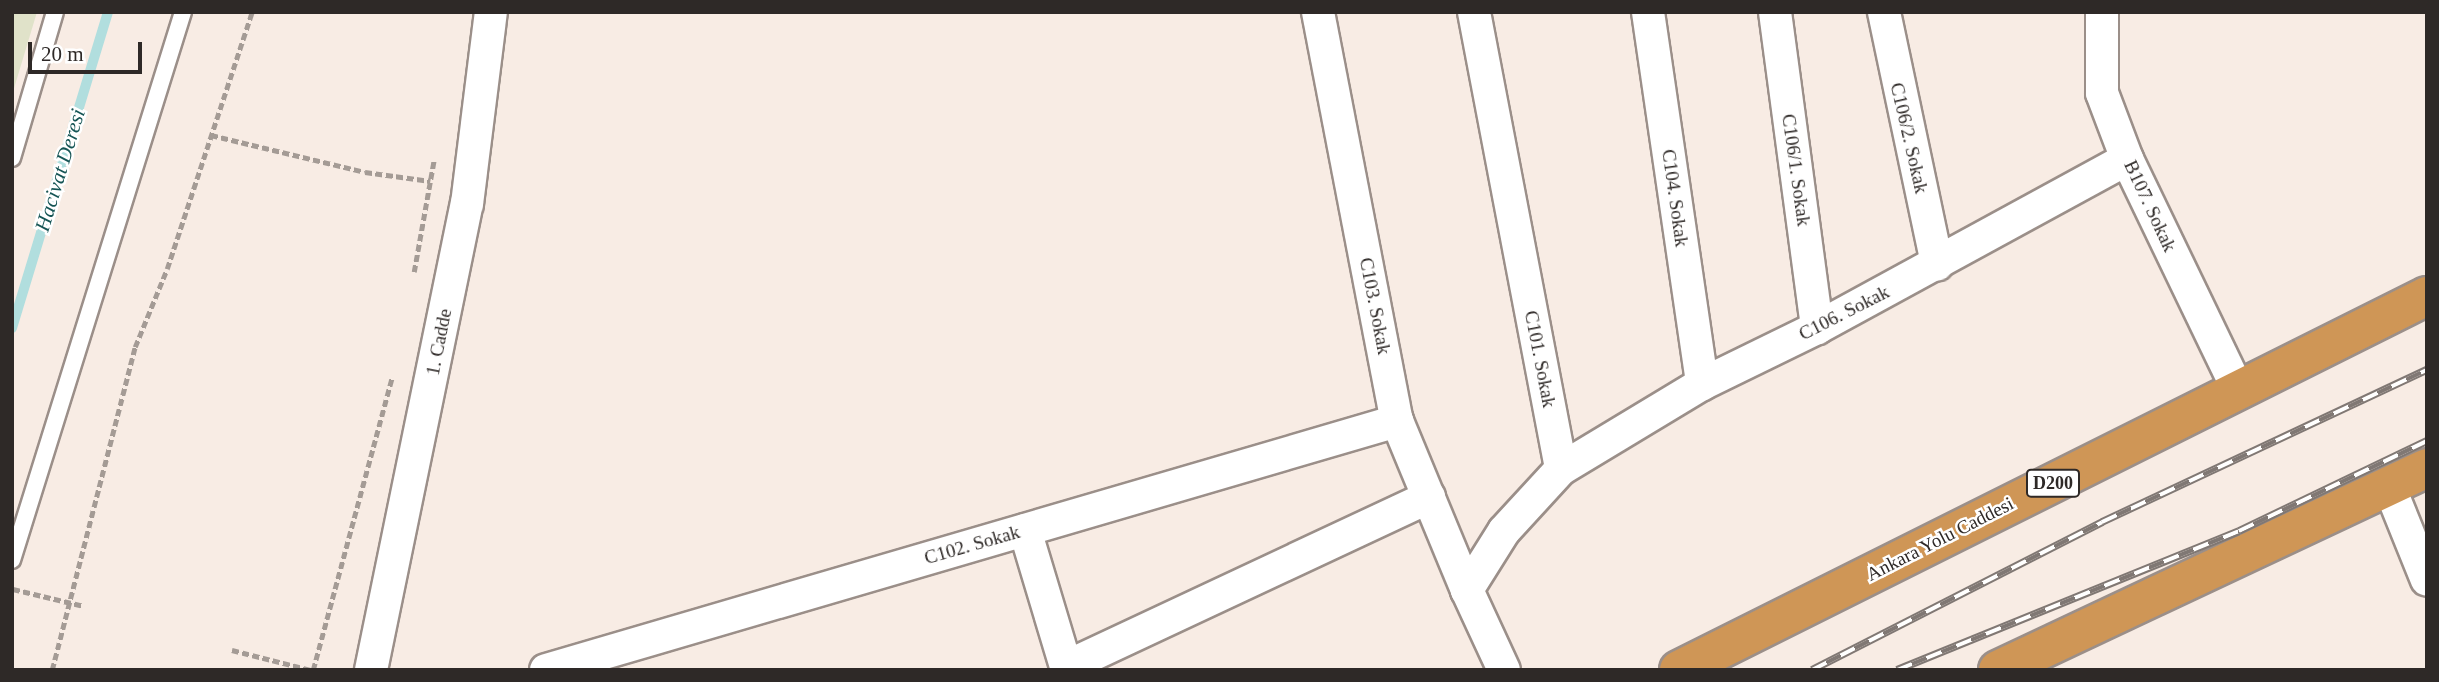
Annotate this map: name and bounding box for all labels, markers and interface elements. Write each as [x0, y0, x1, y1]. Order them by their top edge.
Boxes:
scale bar [32, 28, 145, 72]
text: 20 m [41, 42, 84, 66]
street label: C106/2. Sokak [1885, 80, 1933, 196]
water label: Hacivat Deresi [29, 106, 91, 234]
street label: C106/1. Sokak [1777, 112, 1815, 228]
street label: C104. Sokak [1657, 148, 1693, 248]
street label: B107. Sokak [2119, 157, 2181, 255]
street label: C103. Sokak [1354, 256, 1396, 356]
street label: C106. Sokak [1795, 281, 1893, 345]
street label: 1. Cadde [421, 307, 457, 377]
street label: C101. Sokak [1519, 309, 1561, 409]
road number: D200 [2025, 468, 2081, 498]
street label: Ankara Yolu Caddesi [1862, 492, 2018, 586]
street label: C102. Sokak [922, 521, 1022, 569]

